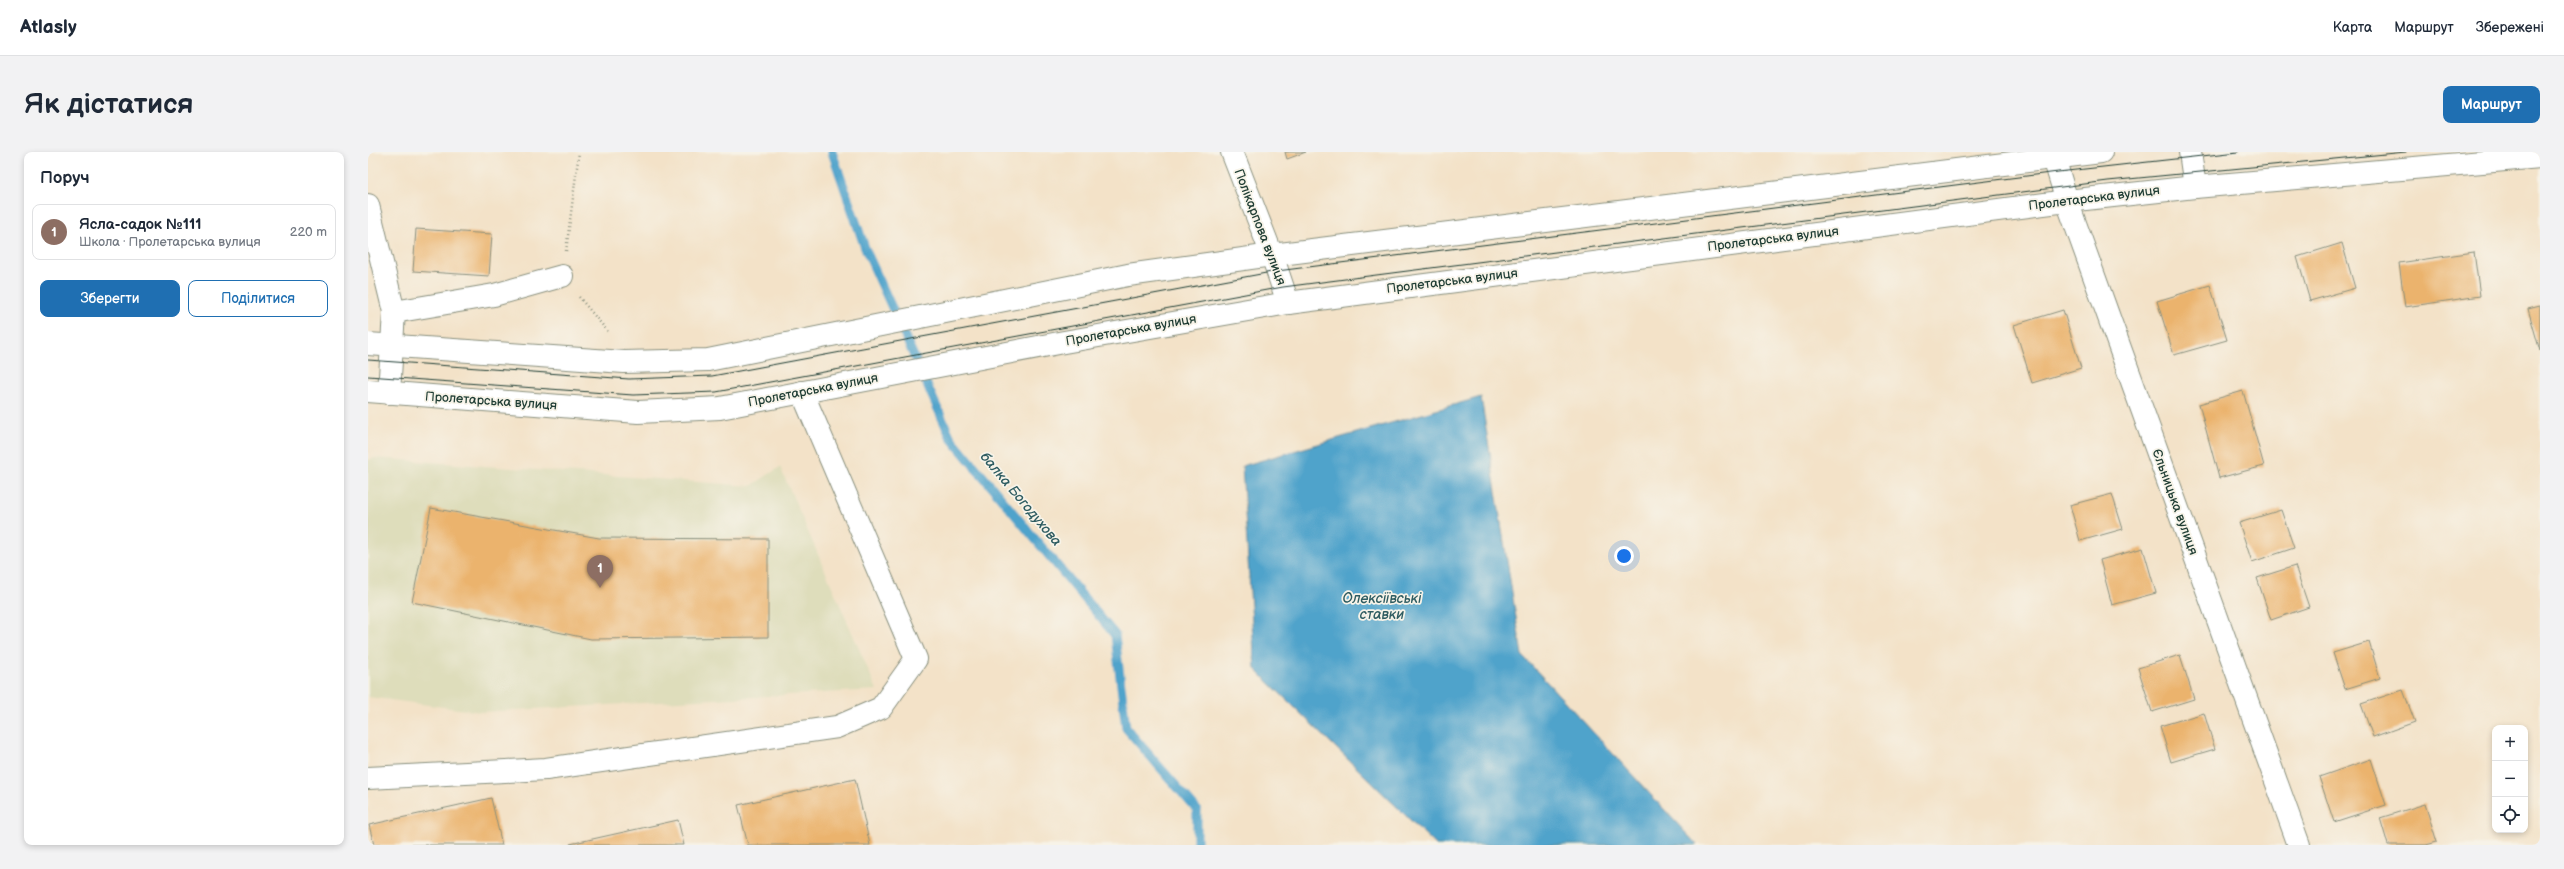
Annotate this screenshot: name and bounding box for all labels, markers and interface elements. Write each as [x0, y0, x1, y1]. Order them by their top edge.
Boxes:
text: Atlasly [20, 16, 77, 39]
text: Карта [2333, 19, 2372, 36]
text: Маршрут [2394, 19, 2454, 36]
text: Збережені [2476, 19, 2544, 36]
button: Маршрут [2443, 86, 2540, 123]
text: Як дістатися [24, 88, 193, 121]
street label: Полікарпова вулиця [1230, 167, 1290, 287]
text: Поруч [40, 168, 90, 188]
street label: Пролетарська вулиця [2027, 182, 2161, 214]
text: Ясла-садок №111 [79, 215, 202, 234]
street label: Пролетарська вулиця [1706, 223, 1840, 255]
text: 1 [51, 224, 57, 240]
text: 220 m [290, 224, 327, 240]
text: Школа · Пролетарська вулиця [79, 234, 261, 250]
street label: Пролетарська вулиця [1385, 265, 1519, 297]
button: Зберегти [40, 280, 180, 317]
button: Поділитися [188, 280, 328, 317]
street label: Пролетарська вулиця [1065, 311, 1197, 349]
street label: Пролетарська вулиця [747, 370, 879, 410]
street label: Пролетарська вулиця [425, 388, 557, 414]
street label: Єльницька вулиця [2148, 447, 2202, 557]
water label: балка Богодухова [977, 449, 1065, 549]
your location [1614, 546, 1634, 566]
pin: 1 [587, 555, 613, 588]
water label: Олексіївські ставки [1343, 590, 1422, 623]
map controls [2492, 725, 2528, 833]
button: + [2492, 725, 2528, 761]
button: − [2492, 761, 2528, 797]
button: locate [2492, 797, 2528, 833]

